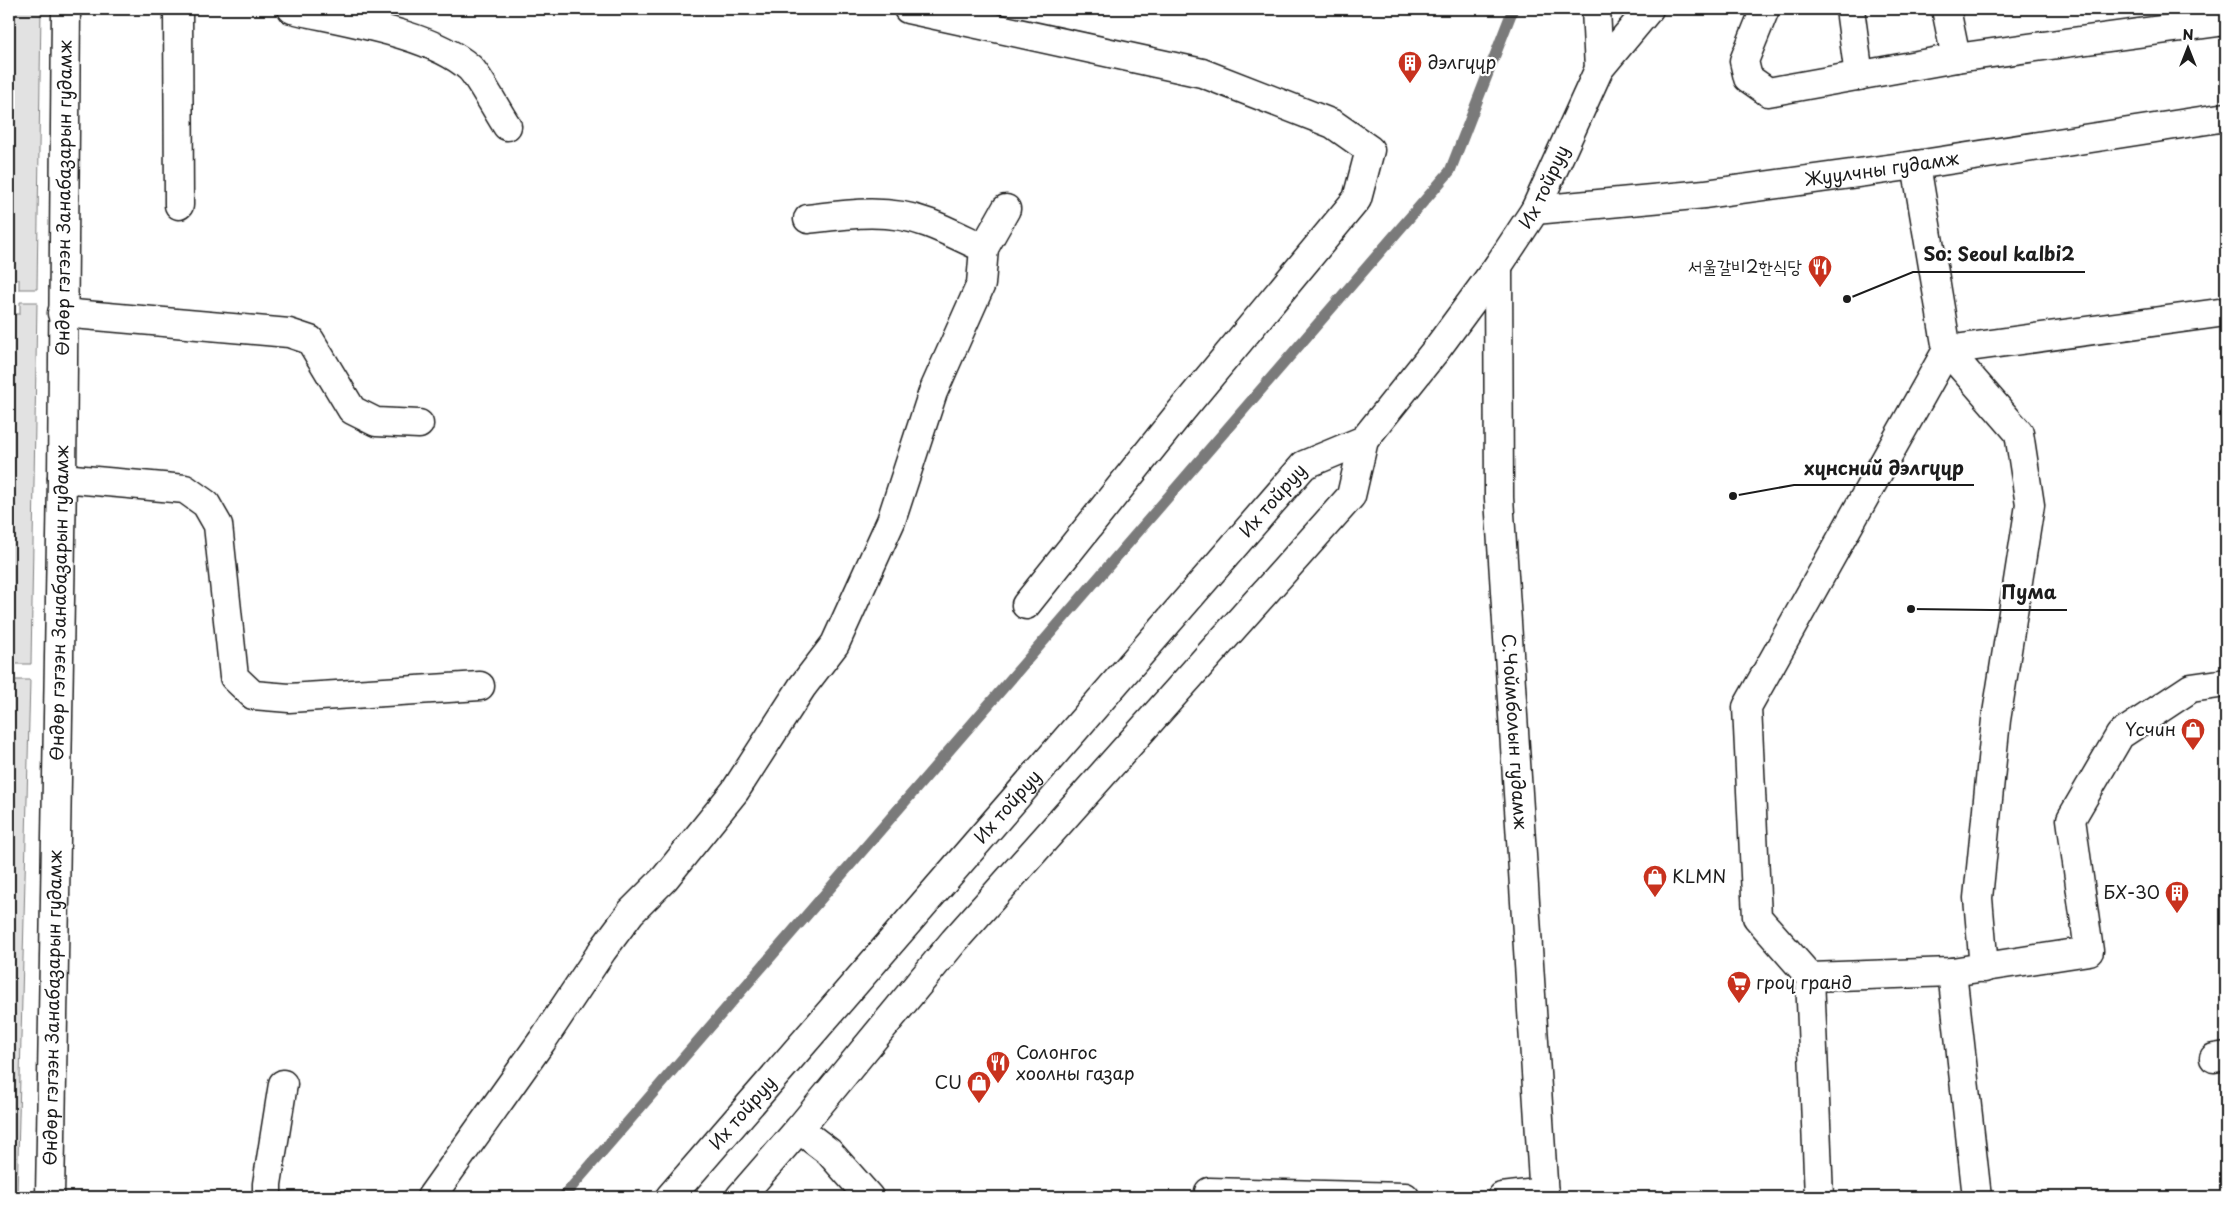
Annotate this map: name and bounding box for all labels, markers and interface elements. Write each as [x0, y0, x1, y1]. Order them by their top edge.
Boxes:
north arrow [2162, 22, 2212, 72]
text: N [2182, 24, 2194, 45]
street label: Өндөр гэгээн Занабазарын гудамж [48, 39, 78, 356]
place label: дэлгүүр [1428, 48, 1496, 75]
building icon: дэлгүүр [1397, 50, 1423, 84]
street label: Их тойруу [1511, 140, 1575, 234]
street label: Жуулчны гудамж [1803, 143, 1961, 192]
callout: So: Seoul kalbi2 [1913, 238, 2085, 272]
text: So: Seoul kalbi2 [1923, 239, 2075, 267]
place label: 서울갈비2한식당 [1688, 252, 1803, 279]
restaurant icon: 서울갈비2한식당 [1807, 254, 1833, 288]
street label: Өндөр гэгээн Занабазарын гудамж [42, 444, 74, 761]
callout: хүнсний дэлгүүр [1794, 451, 1974, 485]
text: хүнсний дэлгүүр [1804, 453, 1964, 481]
street label: Их тойруу [1232, 457, 1312, 543]
callout: Пума [1992, 576, 2067, 610]
text: Пума [2001, 577, 2057, 605]
street label: С.Чоймболын гудамж [1496, 633, 1535, 831]
place label: Үсчин [2125, 715, 2176, 742]
shop icon: Үсчин [2180, 717, 2206, 751]
street label: Их тойруу [967, 763, 1046, 849]
street label: Өндөр гэгээн Занабазарын гудамж [36, 849, 68, 1166]
place label: KLMN [1672, 862, 1726, 889]
shop icon: KLMN [1642, 864, 1668, 898]
place label: БХ-30 [2104, 878, 2160, 905]
building icon: БХ-30 [2164, 880, 2190, 914]
place label: гроү гранд [1756, 968, 1852, 995]
supermarket icon: гроү гранд [1726, 970, 1752, 1004]
place label: Солонгос хоолны газар [1016, 1038, 1135, 1086]
restaurant icon: Солонгос хоолны газар [985, 1050, 1011, 1084]
place label: CU [935, 1068, 962, 1095]
street label: Их тойруу [702, 1069, 781, 1155]
shop icon: CU [966, 1070, 992, 1104]

